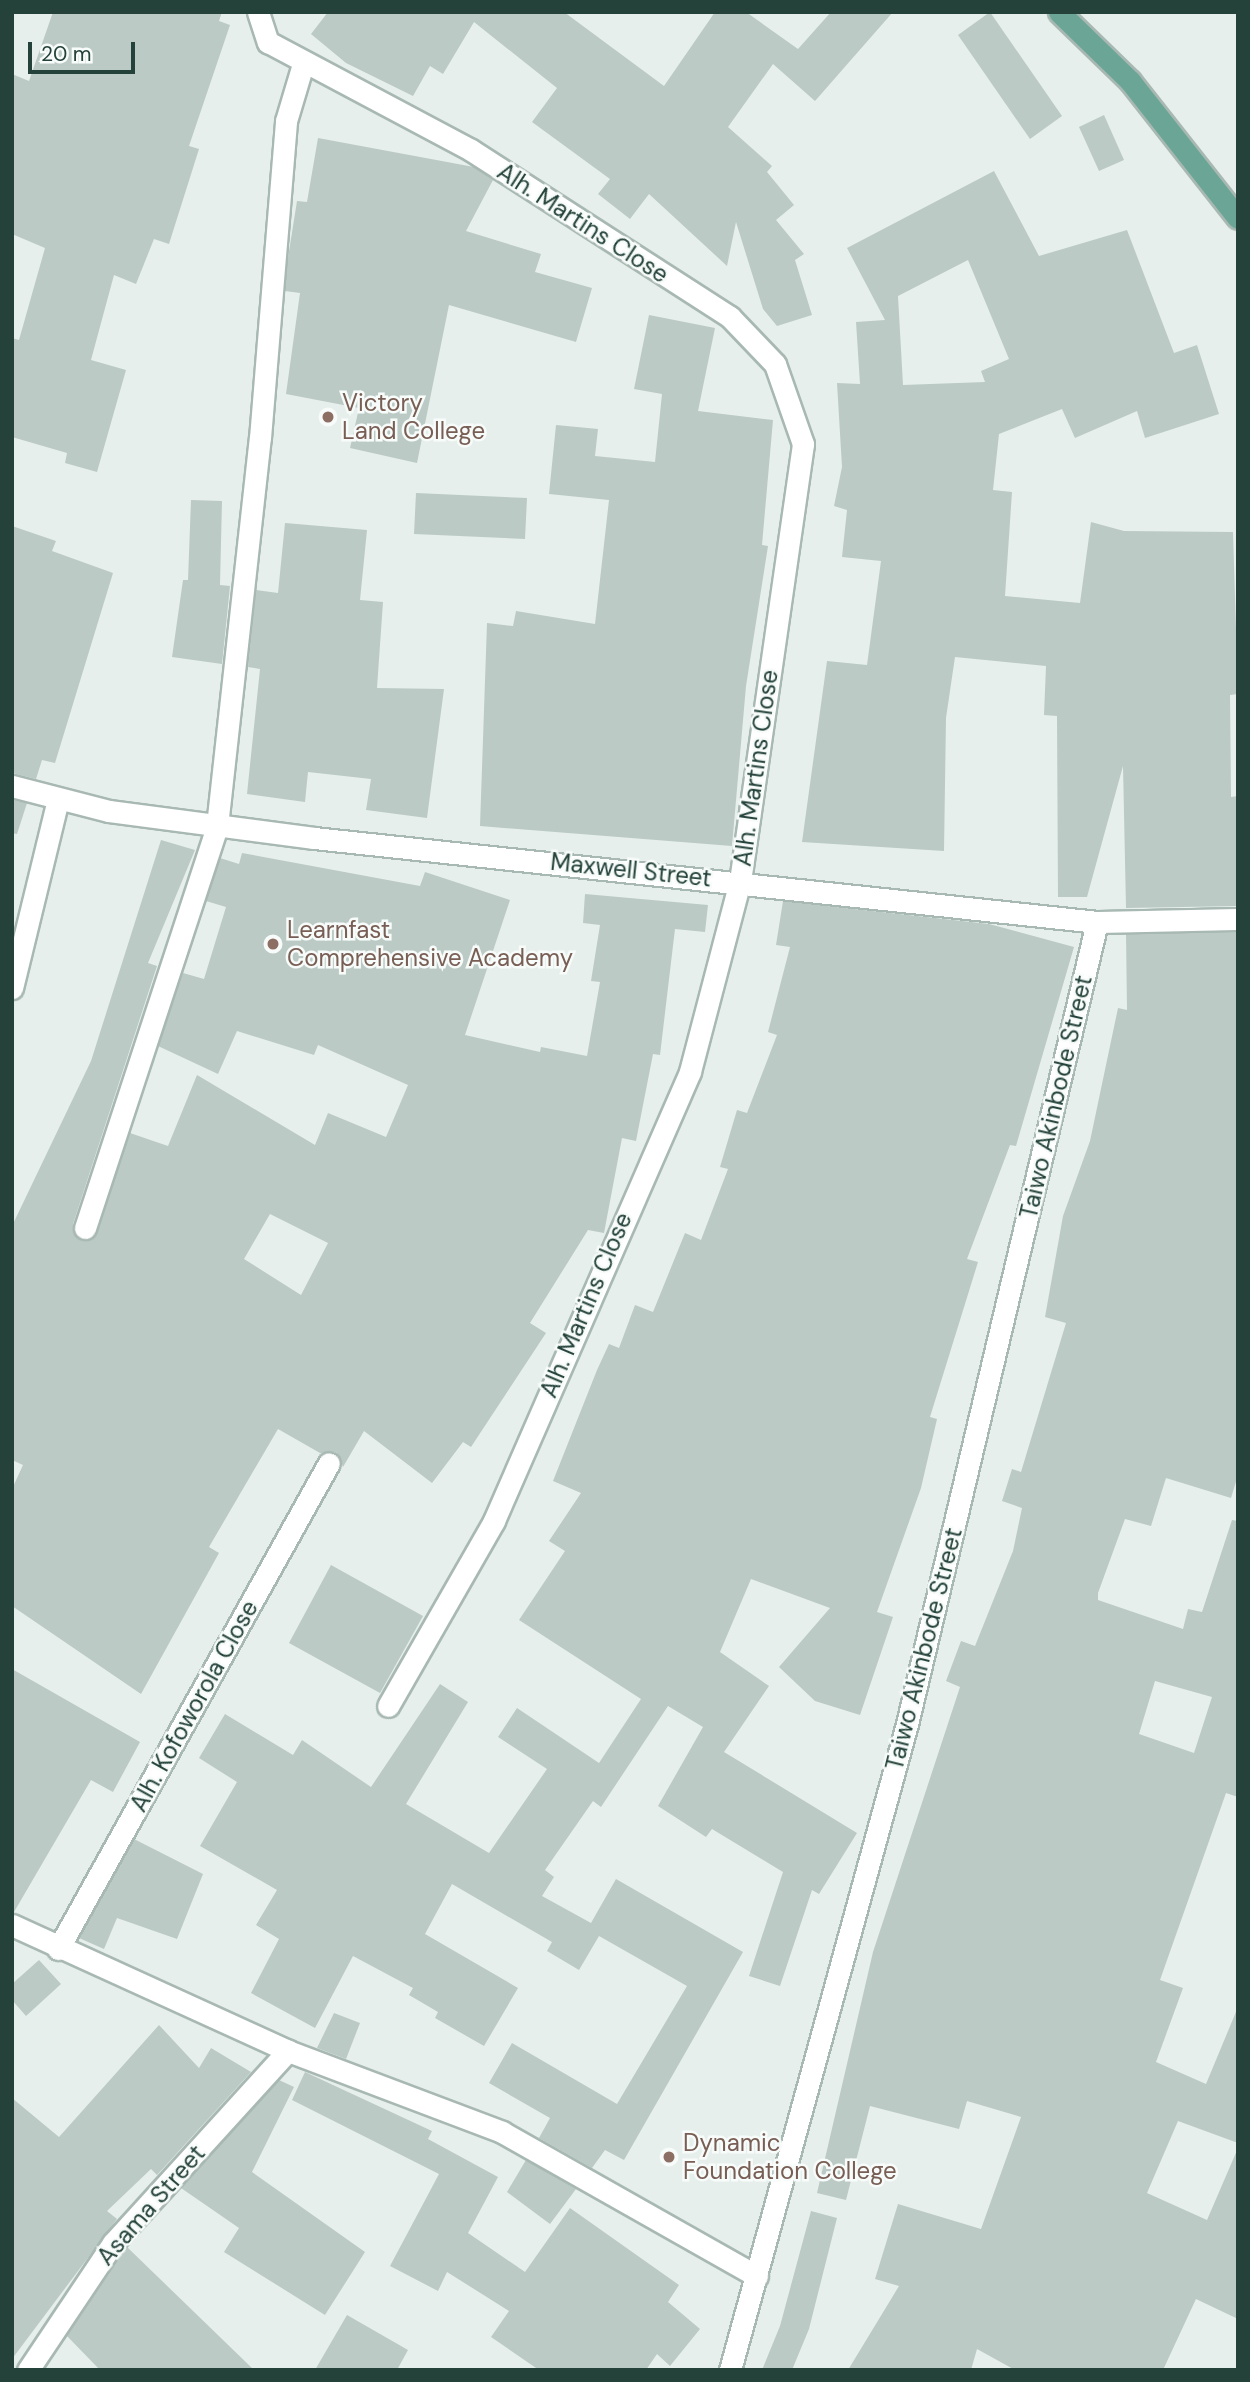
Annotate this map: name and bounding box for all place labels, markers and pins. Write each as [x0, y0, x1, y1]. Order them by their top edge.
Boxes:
place label: Victory Land College [342, 389, 485, 445]
marker: Victory Land College [320, 409, 336, 425]
place label: Learnfast Comprehensive Academy [287, 916, 573, 972]
marker: Learnfast Comprehensive Academy [265, 936, 281, 952]
place label: Dynamic Foundation College [683, 2129, 897, 2185]
marker: Dynamic Foundation College [661, 2149, 677, 2165]

